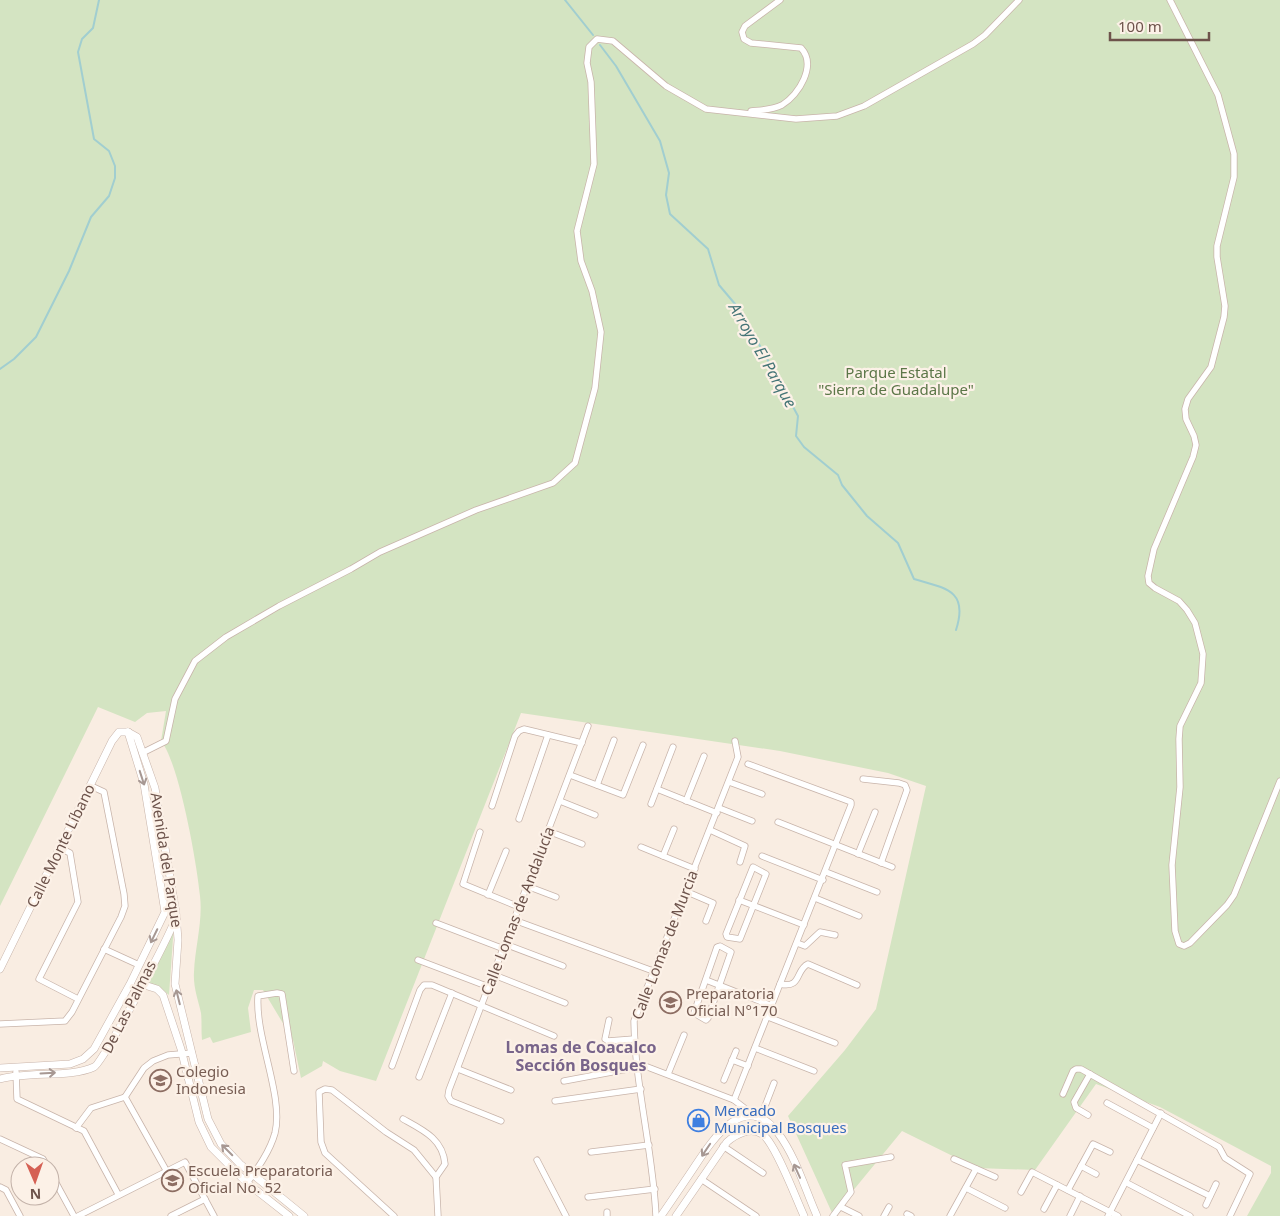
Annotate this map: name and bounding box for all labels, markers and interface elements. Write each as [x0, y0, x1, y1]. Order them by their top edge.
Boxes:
scale bar [1110, 10, 1209, 42]
text: 100 m [1118, 16, 1162, 36]
water label: Arroyo El Parque [723, 298, 802, 412]
park label: Parque Estatal "Sierra de Guadalupe" [818, 362, 974, 399]
one-way arrow [138, 770, 147, 786]
street label: Calle Monte Líbano [21, 780, 99, 911]
street label: Avenida del Parque [146, 791, 188, 929]
street label: Calle Lomas de Andalucía [476, 823, 559, 998]
street label: Calle Lomas de Murcia [626, 867, 702, 1022]
one-way arrow [148, 928, 158, 943]
street label: De Las Palmas [96, 957, 160, 1056]
place label: Preparatoria Oficial N°170 [686, 983, 778, 1020]
one-way arrow [173, 990, 182, 1006]
school or university icon: Preparatoria Oficial N°170 [658, 991, 682, 1015]
district label: Lomas de Coacalco Sección Bosques [506, 1036, 656, 1076]
place label: Colegio Indonesia [176, 1061, 246, 1098]
one-way arrow [40, 1068, 56, 1077]
school or university icon: Colegio Indonesia [148, 1069, 172, 1093]
place label: Mercado Municipal Bosques [714, 1100, 847, 1137]
shop icon: Mercado Municipal Bosques [686, 1108, 710, 1132]
one-way arrow [701, 1143, 711, 1157]
one-way arrow [221, 1144, 233, 1156]
north arrow [10, 1156, 60, 1206]
place label: Escuela Preparatoria Oficial No. 52 [188, 1160, 333, 1197]
one-way arrow [792, 1164, 802, 1179]
school or university icon: Escuela Preparatoria Oficial No. 52 [160, 1168, 184, 1192]
text: N [29, 1185, 41, 1204]

